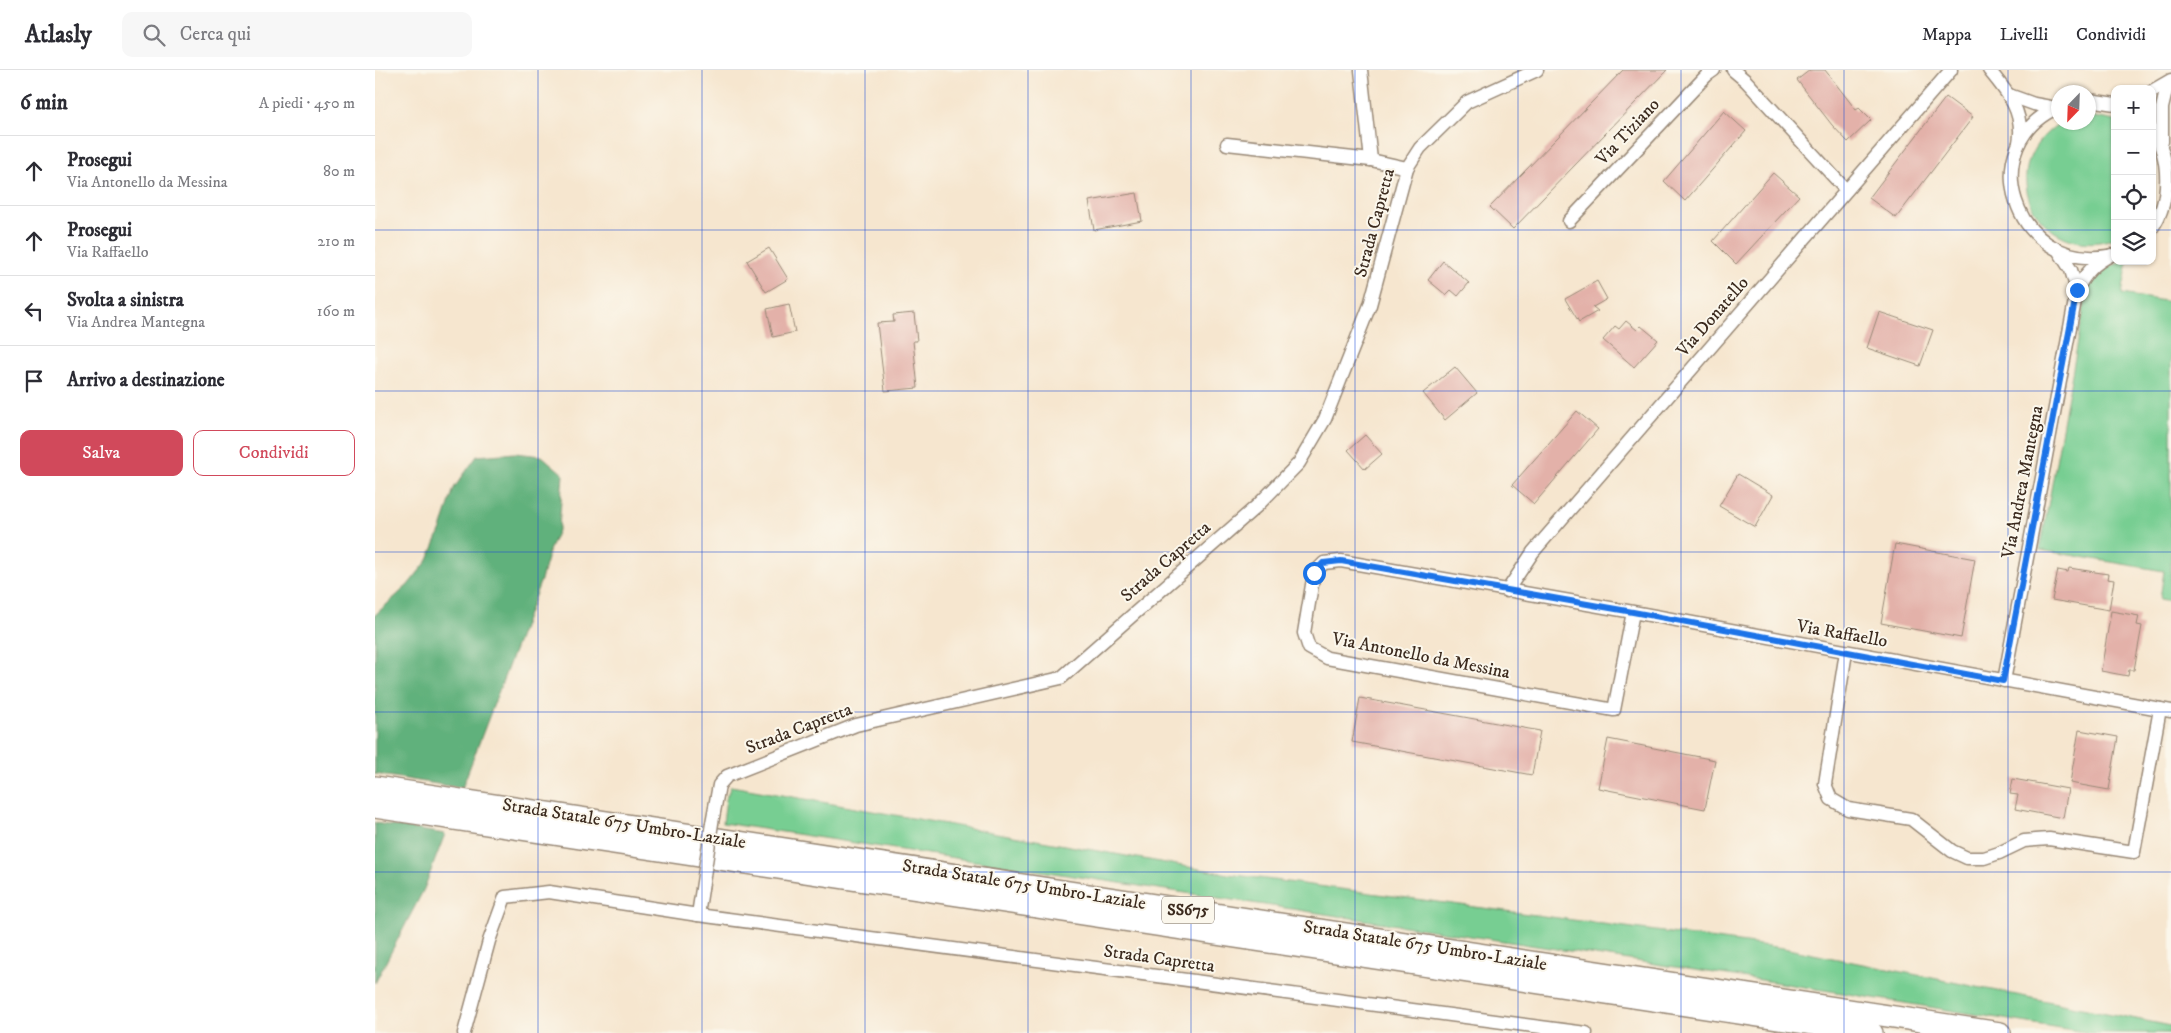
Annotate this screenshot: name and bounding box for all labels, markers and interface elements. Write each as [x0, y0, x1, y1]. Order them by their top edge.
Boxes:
search box [122, 12, 472, 57]
text: Atlasly [25, 20, 92, 50]
icon: search [140, 21, 168, 49]
text: Cerca qui [180, 23, 251, 46]
text: Mappa [1922, 24, 1972, 46]
text: Livelli [2000, 24, 2048, 46]
text: Condividi [2076, 24, 2146, 46]
north arrow [2051, 85, 2096, 130]
map controls [2111, 85, 2156, 265]
button: + [2111, 85, 2156, 130]
text: 6 min [20, 90, 68, 116]
text: A piedi · 450 m [259, 93, 355, 113]
street label: Via Tiziano [1591, 94, 1665, 171]
button: − [2111, 130, 2156, 175]
text: Prosegui [67, 149, 132, 172]
icon: ahead [20, 157, 48, 185]
text: 80 m [323, 161, 355, 181]
street label: Strada Capretta [1350, 166, 1400, 280]
text: Via Antonello da Messina [67, 172, 228, 192]
button: locate [2111, 175, 2156, 220]
text: Prosegui [67, 219, 132, 242]
button: layers [2111, 220, 2156, 265]
icon: ahead [20, 227, 48, 255]
text: 210 m [317, 231, 355, 251]
text: Via Raffaello [67, 242, 148, 262]
street label: Via Donatello [1671, 272, 1754, 362]
route end [2066, 279, 2089, 302]
text: Svolta a sinistra [67, 289, 184, 312]
icon: left [20, 297, 48, 325]
text: 160 m [317, 301, 355, 321]
text: Via Andrea Mantegna [67, 312, 205, 332]
icon: arrive [20, 367, 48, 395]
text: Arrivo a destinazione [67, 369, 225, 392]
street label: Via Andrea Mantegna [1997, 403, 2049, 561]
button: Salva [20, 430, 183, 476]
button: Condividi [193, 430, 355, 476]
street label: Strada Capretta [1117, 517, 1216, 607]
route start [1303, 562, 1326, 585]
street label: Via Raffaello [1794, 615, 1889, 653]
street label: Via Antonello da Messina [1329, 628, 1512, 684]
street label: Strada Capretta [743, 699, 856, 759]
street label: Strada Statale 675 Umbro-Laziale [501, 794, 747, 854]
street label: Strada Statale 675 Umbro-Laziale [901, 855, 1147, 915]
road number: SS675 [1162, 896, 1214, 924]
street label: Strada Statale 675 Umbro-Laziale [1302, 916, 1548, 976]
street label: Strada Capretta [1102, 940, 1216, 978]

